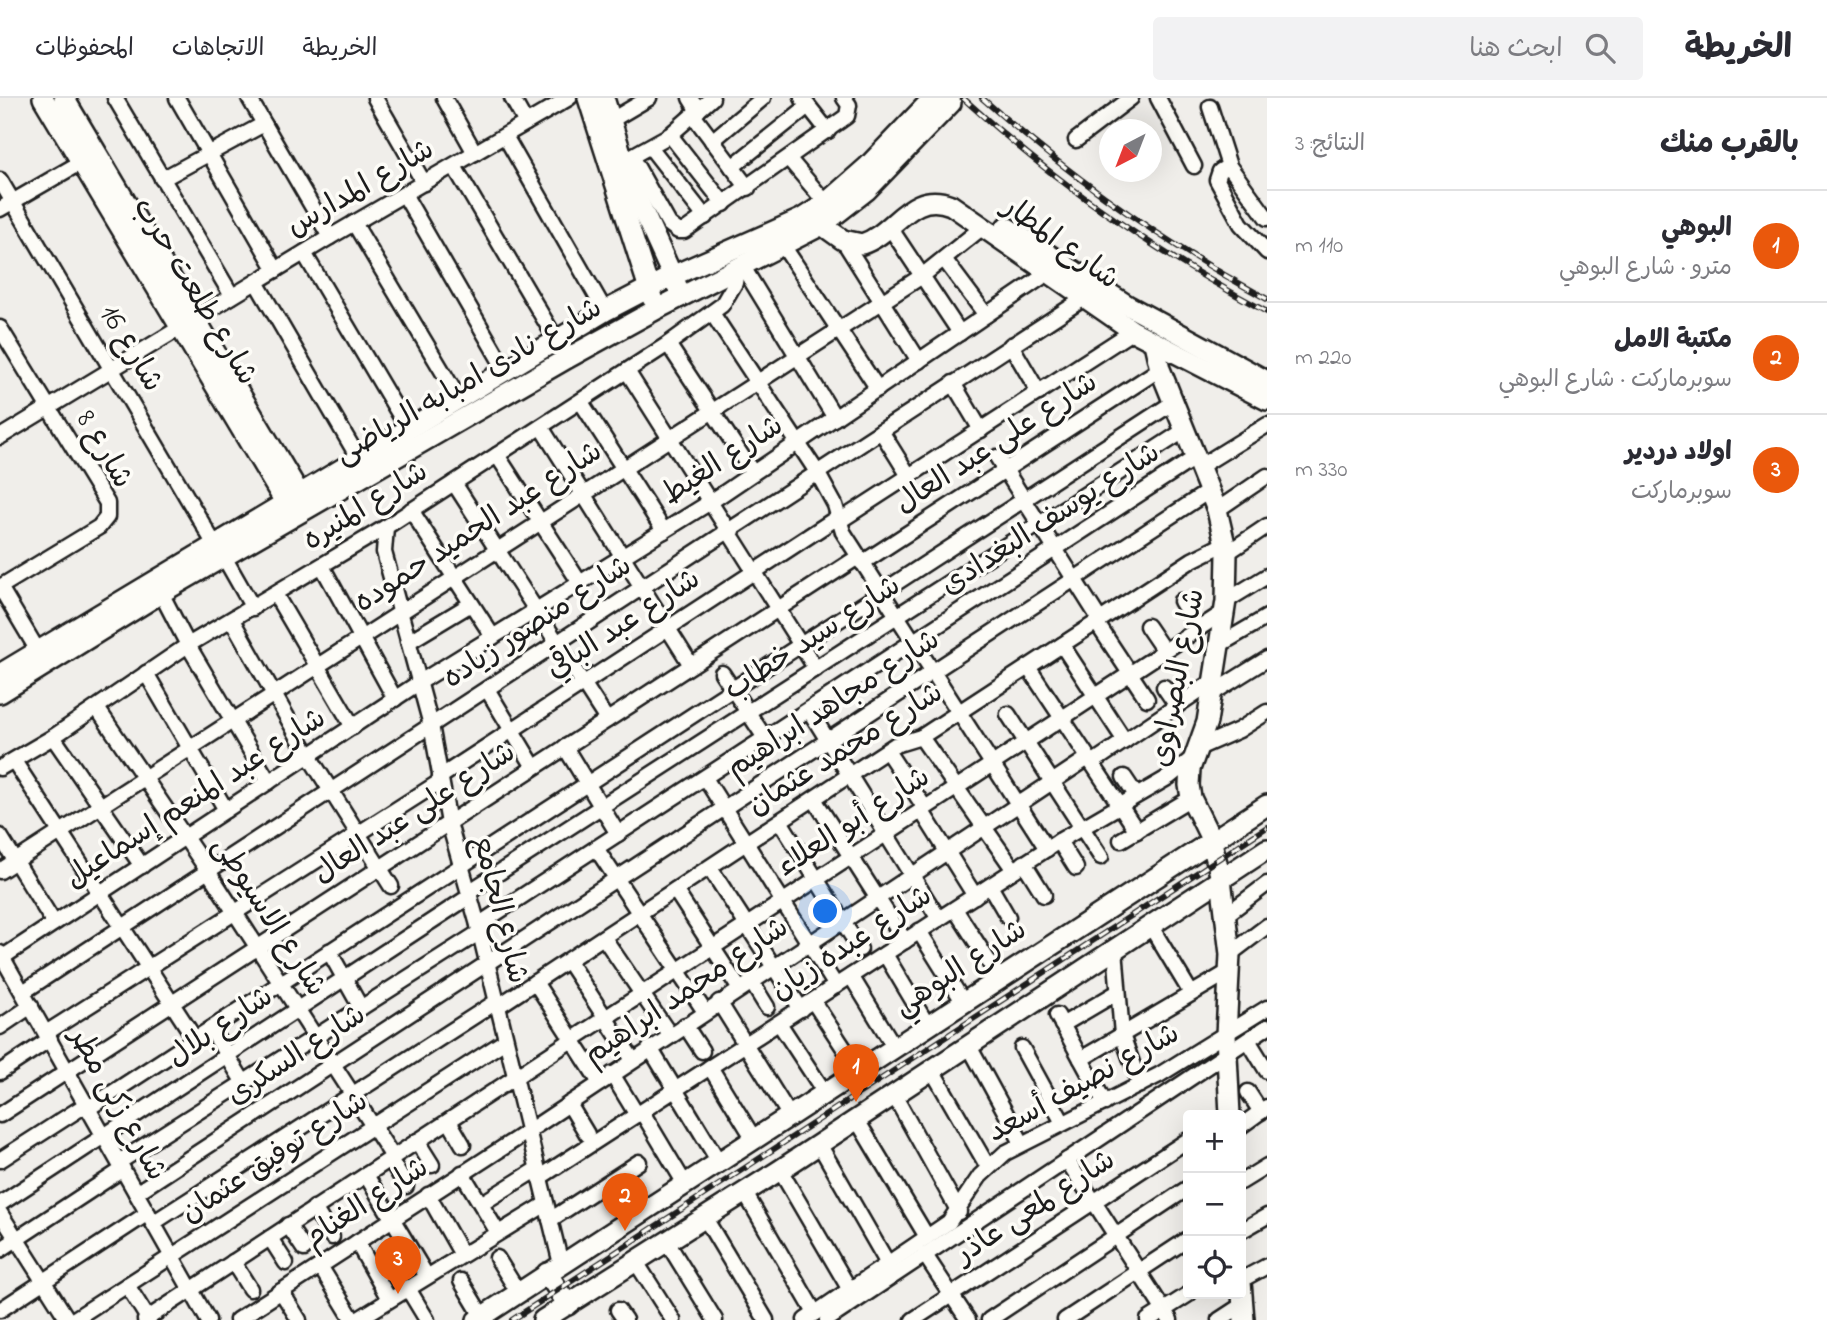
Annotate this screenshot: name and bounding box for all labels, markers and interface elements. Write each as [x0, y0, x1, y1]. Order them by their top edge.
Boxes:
search box [1153, 17, 1643, 80]
text: الخريطة [1685, 25, 1792, 73]
icon: search [1581, 29, 1619, 67]
text: ابحث هنا [1469, 31, 1563, 69]
text: المحفوظات [35, 32, 134, 67]
text: الاتجاهات [172, 32, 265, 67]
text: الخريطة [303, 32, 377, 67]
north arrow [1099, 119, 1162, 182]
text: بالقرب منك [1660, 123, 1799, 167]
text: النتائج: 3 [1295, 128, 1365, 161]
street label: شارع المدارس [279, 129, 443, 249]
street label: شارع المطار [990, 185, 1128, 302]
street label: شارع طلعت حرب [120, 190, 268, 394]
text: البوهي [1661, 210, 1732, 248]
text: 110 m [1295, 230, 1343, 263]
text: 1 [1772, 230, 1780, 263]
text: مترو · شارع البوهي [1559, 252, 1732, 285]
street label: شارع نادى امبابه الرياضى [327, 287, 611, 477]
street label: شارع 16 [87, 297, 173, 401]
text: مكتبة الامل [1614, 322, 1732, 360]
text: 220 m [1295, 342, 1351, 375]
text: 2 [1770, 342, 1782, 375]
street label: شارع على عبد العال [887, 362, 1107, 526]
text: سوبرماركت · شارع البوهي [1499, 364, 1732, 397]
street label: شارع 8 [63, 403, 143, 497]
street label: شارع الغيط [653, 405, 793, 517]
street label: شارع عبد الحميد حموده [346, 431, 612, 625]
street label: شارع يوسف البغدادى [932, 432, 1170, 608]
text: اولاد دردير [1625, 434, 1732, 472]
street label: شارع المنيره [295, 451, 437, 563]
text: 330 m [1295, 454, 1348, 487]
text: 3 [1771, 454, 1781, 487]
text: سوبرماركت [1631, 476, 1732, 509]
street label: شارع منصور زياده [435, 545, 641, 701]
street label: شارع عبد الباقي [538, 558, 710, 692]
street label: شارع سيد خطاب [716, 565, 910, 713]
street label: شارع البصراوى [1140, 585, 1218, 771]
street label: شارع مجاهد ابراهيم [718, 619, 950, 791]
street label: شارع محمد عثمان [739, 672, 953, 828]
street label: شارع عبد المنعم إسماعيل [56, 698, 336, 900]
street label: شارع على عبد العال [305, 732, 525, 896]
street label: شارع أبو العلاء [768, 757, 940, 889]
street label: شارع الاسيوطى [200, 828, 336, 1006]
street label: شارع الجامع [459, 831, 539, 989]
street label: شارع عبده زيان [762, 875, 942, 1013]
your location [808, 894, 842, 928]
street label: شارع محمد ابراهيم [575, 907, 799, 1077]
street label: شارع البوهي [886, 909, 1037, 1030]
street label: شارع بلال [159, 976, 283, 1080]
street label: شارع السكرى [219, 994, 375, 1118]
street label: شارع نصيف أسعد [980, 1013, 1188, 1155]
street label: شارع زكى مطر [55, 1018, 177, 1190]
pin: 1 [833, 1044, 879, 1102]
street label: شارع توفيق عثمان [172, 1081, 378, 1235]
map controls [1183, 1110, 1246, 1299]
button: + [1183, 1110, 1246, 1173]
street label: شارع لمعى عاذر [944, 1140, 1125, 1278]
street label: شارع الغنام [296, 1147, 438, 1261]
pin: 2 [602, 1173, 648, 1231]
button: − [1183, 1173, 1246, 1236]
pin: 3 [375, 1236, 421, 1294]
button: locate [1183, 1236, 1246, 1299]

